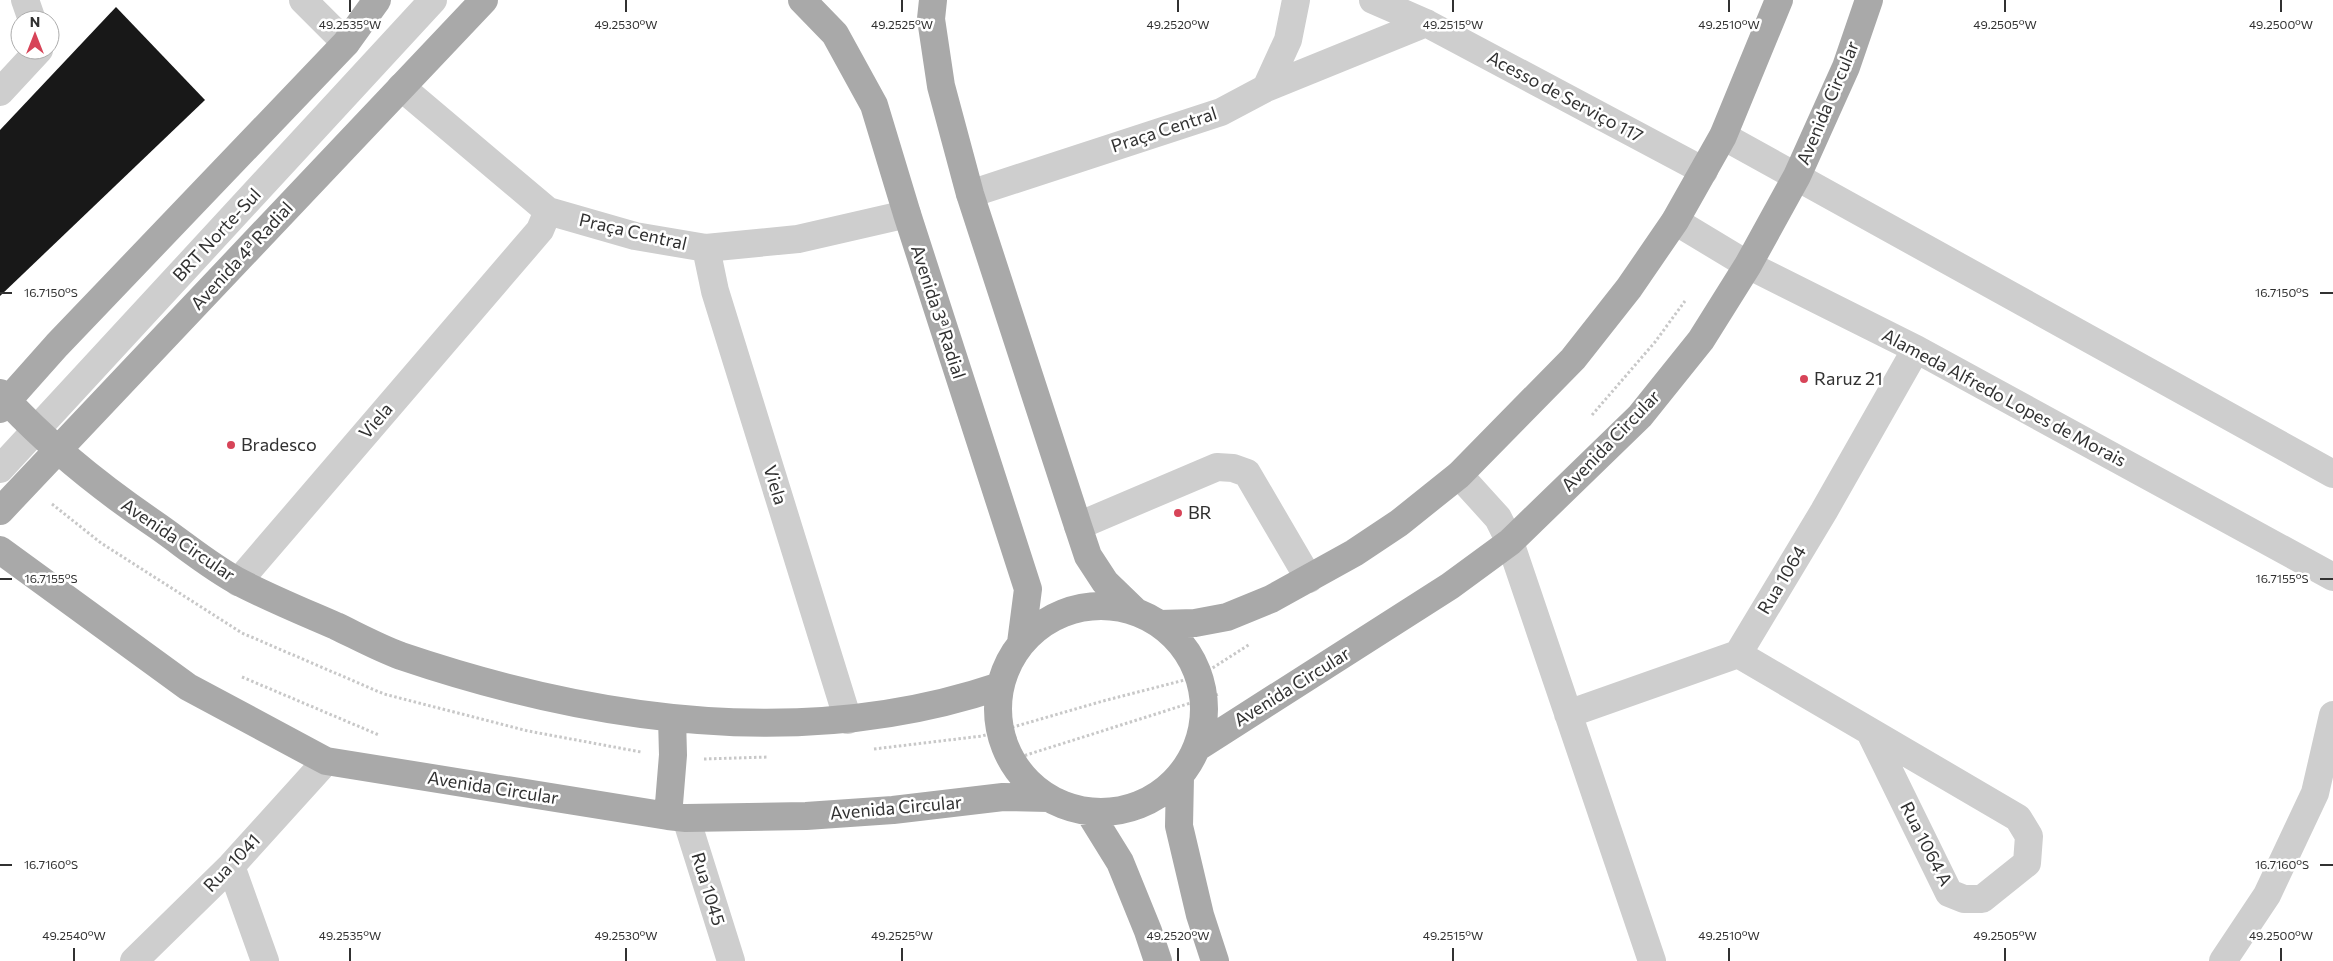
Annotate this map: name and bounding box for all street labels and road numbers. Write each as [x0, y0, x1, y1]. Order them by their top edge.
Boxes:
street label: Avenida Circular [1791, 37, 1863, 168]
street label: Acesso de Serviço 117 [1484, 46, 1647, 147]
street label: Praça Central [1108, 102, 1219, 157]
street label: BRT Norte-Sul [168, 183, 265, 285]
street label: Avenida 4ª Radial [185, 197, 297, 314]
street label: Praça Central [577, 208, 689, 254]
street label: Avenida 3ª Radial [907, 242, 971, 381]
street label: Alameda Alfredo Lopes de Morais [1879, 323, 2130, 471]
street label: Avenida Circular [1556, 385, 1664, 496]
street label: Viela [354, 398, 397, 443]
street label: Viela [760, 462, 792, 507]
street label: Avenida Circular [118, 493, 240, 585]
street label: Rua 1064 [1752, 541, 1810, 618]
street label: Avenida Circular [1230, 642, 1353, 731]
street label: Avenida Circular [426, 766, 560, 808]
street label: Avenida Circular [829, 790, 963, 824]
street label: Rua 1064 A [1896, 798, 1958, 889]
street label: Rua 1041 [198, 829, 264, 896]
street label: Rua 1045 [687, 849, 731, 928]

